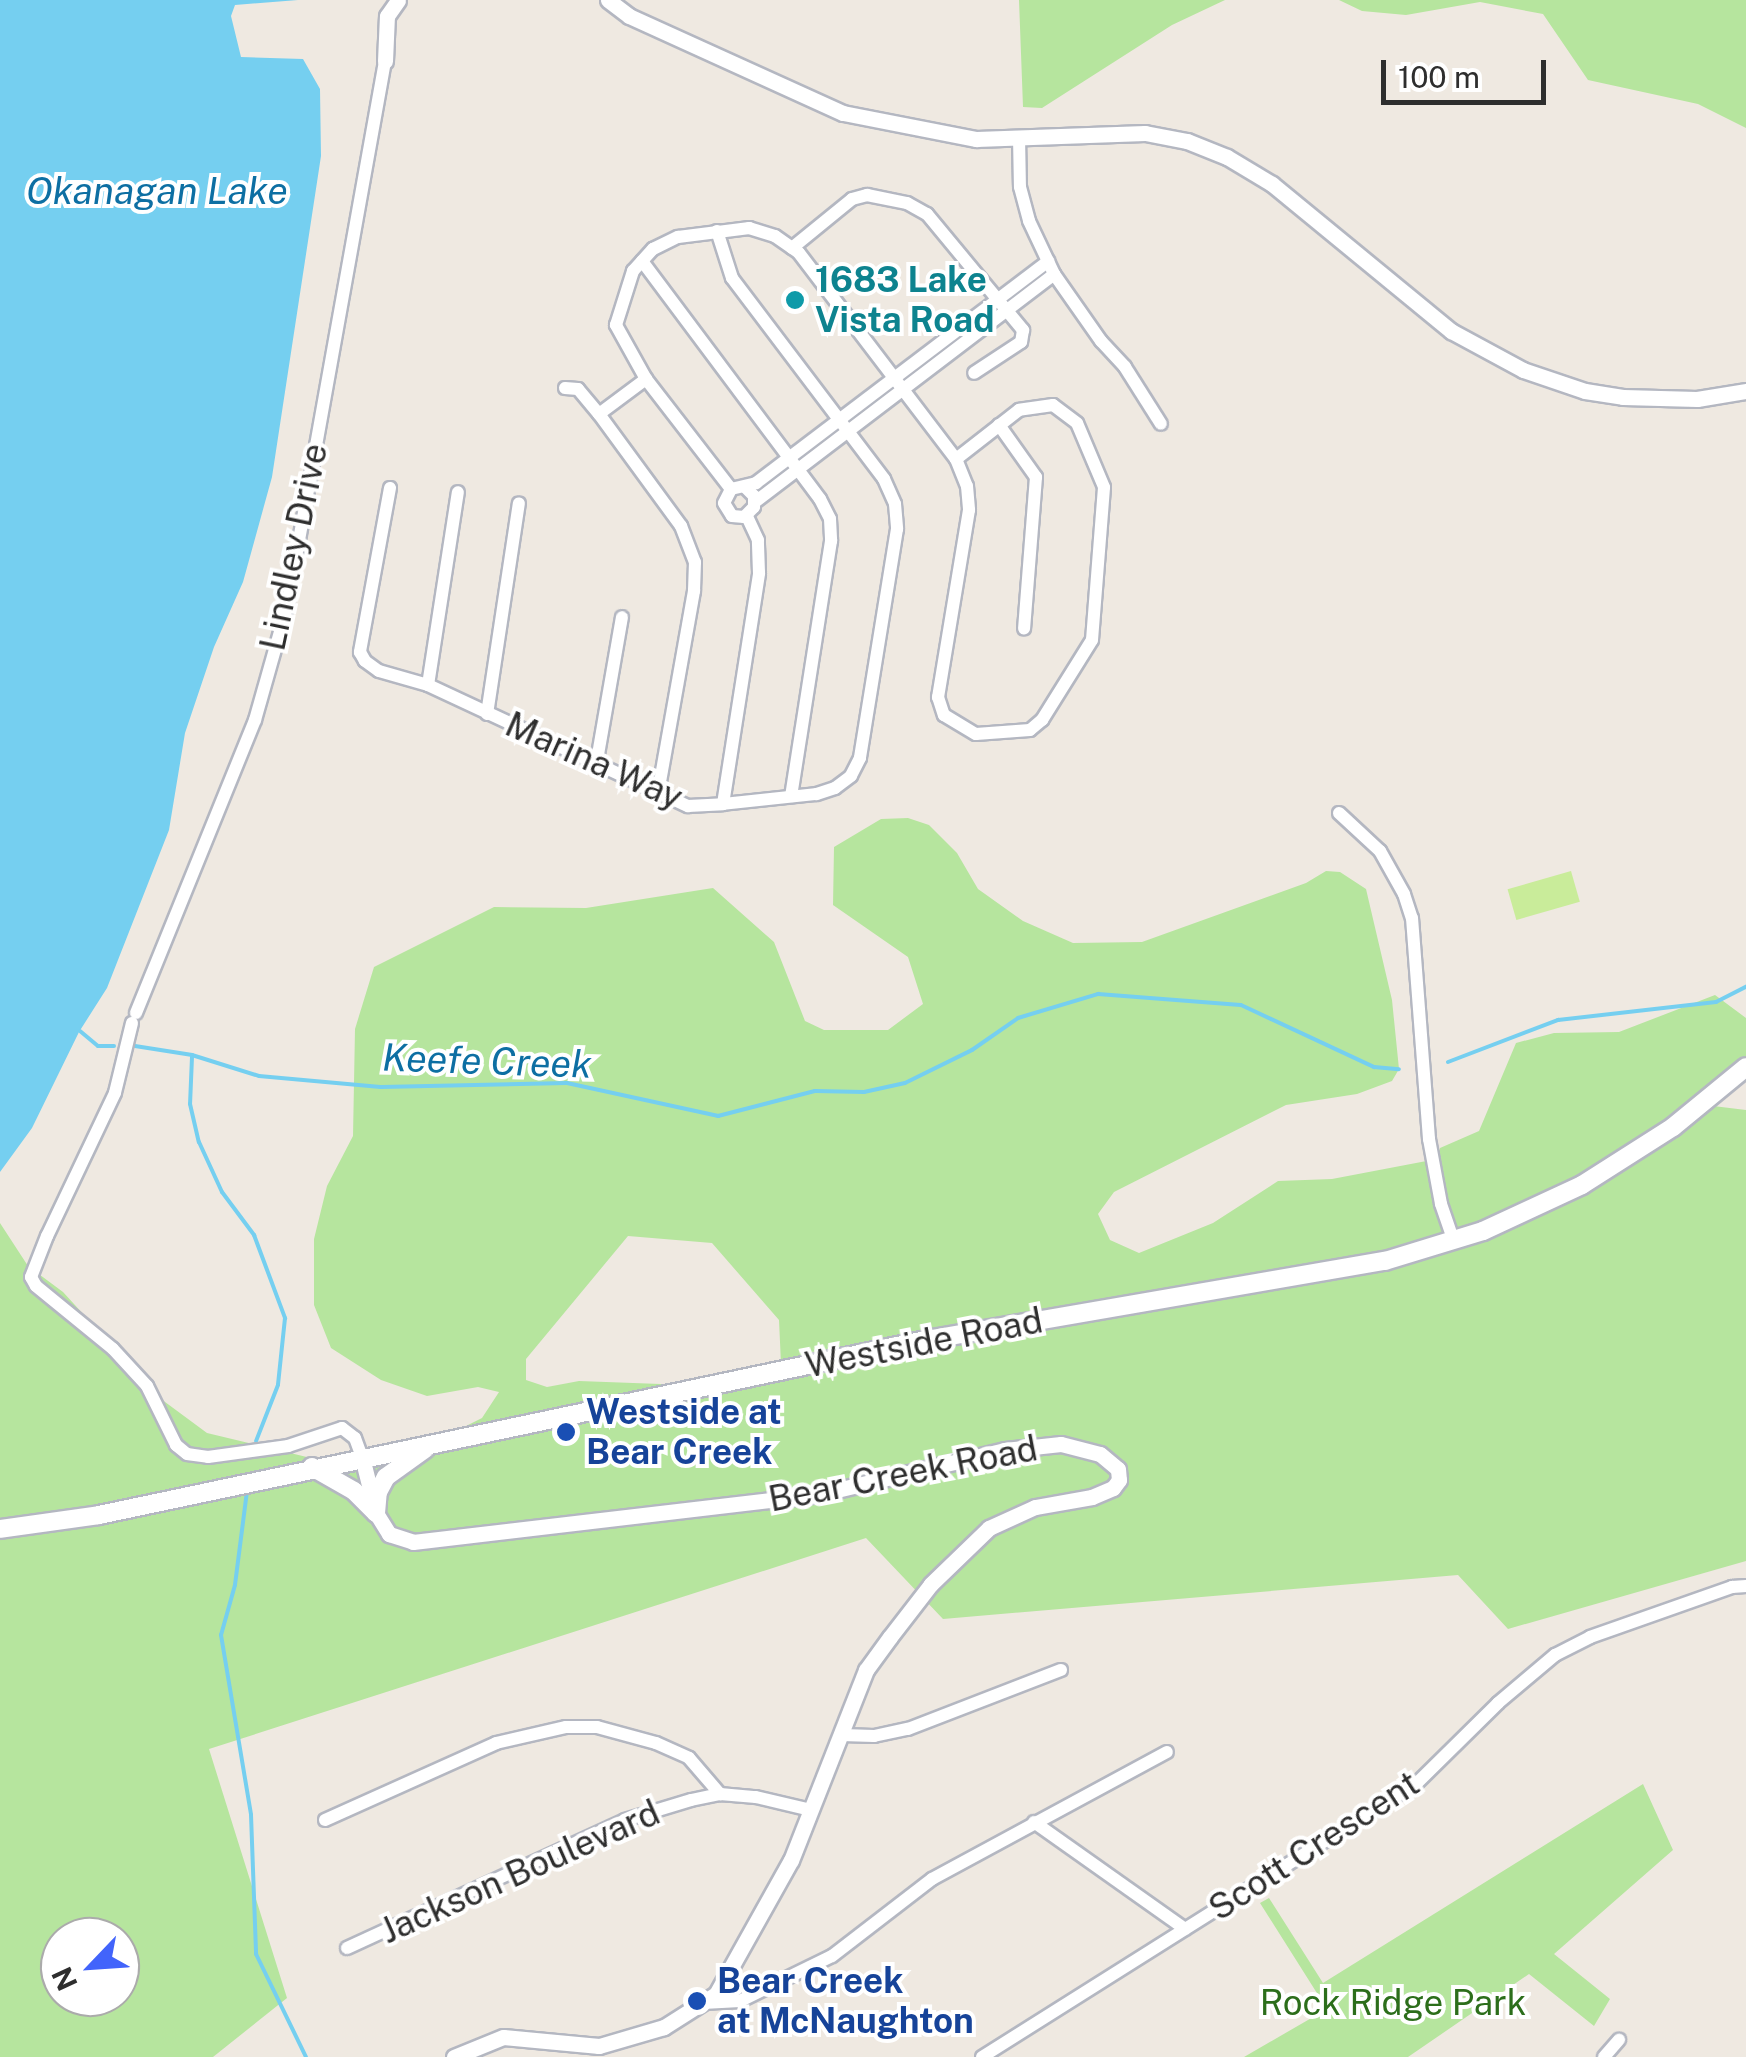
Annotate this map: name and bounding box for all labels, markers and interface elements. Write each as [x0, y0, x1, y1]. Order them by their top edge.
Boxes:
scale bar [1386, 40, 1551, 102]
text: 100 m [1398, 59, 1480, 95]
water label: Okanagan Lake [26, 168, 288, 214]
place label: 1683 Lake Vista Road [815, 259, 994, 341]
marker: 1683 Lake Vista Road [784, 289, 806, 311]
street label: Lindley Drive [252, 440, 336, 654]
street label: Marina Way [499, 703, 689, 819]
water label: Keefe Creek [381, 1035, 593, 1087]
street label: Westside Road [802, 1299, 1046, 1387]
place label: Westside at Bear Creek [586, 1391, 782, 1473]
marker: Westside at Bear Creek [555, 1421, 577, 1443]
street label: Bear Creek Road [765, 1427, 1041, 1521]
street label: Scott Crescent [1201, 1762, 1427, 1930]
street label: Jackson Boulevard [374, 1792, 666, 1952]
north arrow [40, 1917, 140, 2017]
place label: Bear Creek at McNaughton [717, 1960, 974, 2042]
text: N [45, 1962, 84, 1996]
park label: Rock Ridge Park [1260, 1982, 1526, 2024]
marker: Bear Creek at McNaughton [686, 1990, 708, 2012]

